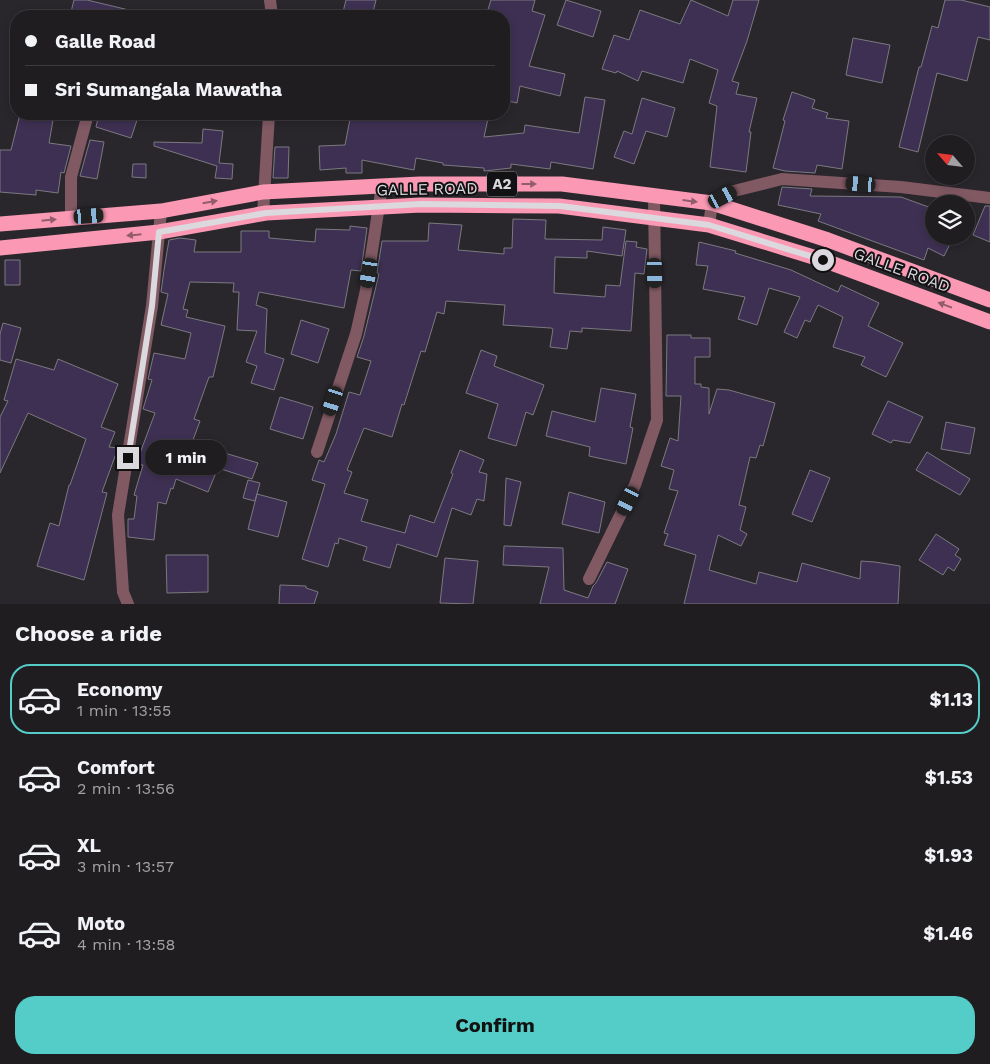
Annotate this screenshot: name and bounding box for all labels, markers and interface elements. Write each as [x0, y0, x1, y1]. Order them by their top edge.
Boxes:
text: Galle Road [55, 30, 156, 53]
text: Sri Sumangala Mawatha [55, 78, 282, 101]
north arrow [925, 135, 975, 185]
map controls [925, 135, 975, 245]
road number: A2 [487, 172, 517, 196]
car [845, 175, 876, 193]
street label: GALLE ROAD [376, 179, 478, 199]
one-way arrow [521, 180, 537, 188]
car [706, 183, 739, 211]
button: layers [925, 195, 975, 245]
one-way arrow [683, 197, 699, 205]
one-way arrow [202, 198, 218, 206]
car [73, 207, 104, 225]
one-way arrow [41, 216, 57, 224]
one-way arrow [125, 231, 141, 239]
street label: GALLE ROAD [851, 244, 953, 296]
route start [812, 249, 834, 271]
car [359, 257, 378, 289]
car [647, 258, 662, 288]
one-way arrow [937, 301, 952, 308]
car [321, 384, 344, 418]
callout: 1 min [146, 440, 228, 476]
route end [117, 447, 139, 469]
text: 1 min [165, 448, 207, 467]
car [614, 484, 641, 518]
text: Choose a ride [15, 621, 162, 646]
icon: car [17, 677, 62, 722]
text: Economy [77, 678, 162, 701]
text: $1.13 [930, 688, 973, 711]
text: 1 min · 13:55 [77, 701, 171, 720]
icon: car [17, 755, 62, 800]
text: Comfort [77, 756, 155, 779]
text: $1.53 [925, 766, 973, 789]
text: 2 min · 13:56 [77, 779, 175, 798]
icon: car [17, 833, 62, 878]
text: XL [77, 834, 101, 857]
text: $1.93 [924, 844, 973, 867]
text: 3 min · 13:57 [77, 857, 174, 876]
icon: car [17, 911, 62, 956]
text: Moto [77, 912, 125, 935]
text: $1.46 [923, 922, 973, 945]
text: 4 min · 13:58 [77, 935, 175, 954]
button: Confirm [15, 996, 975, 1054]

